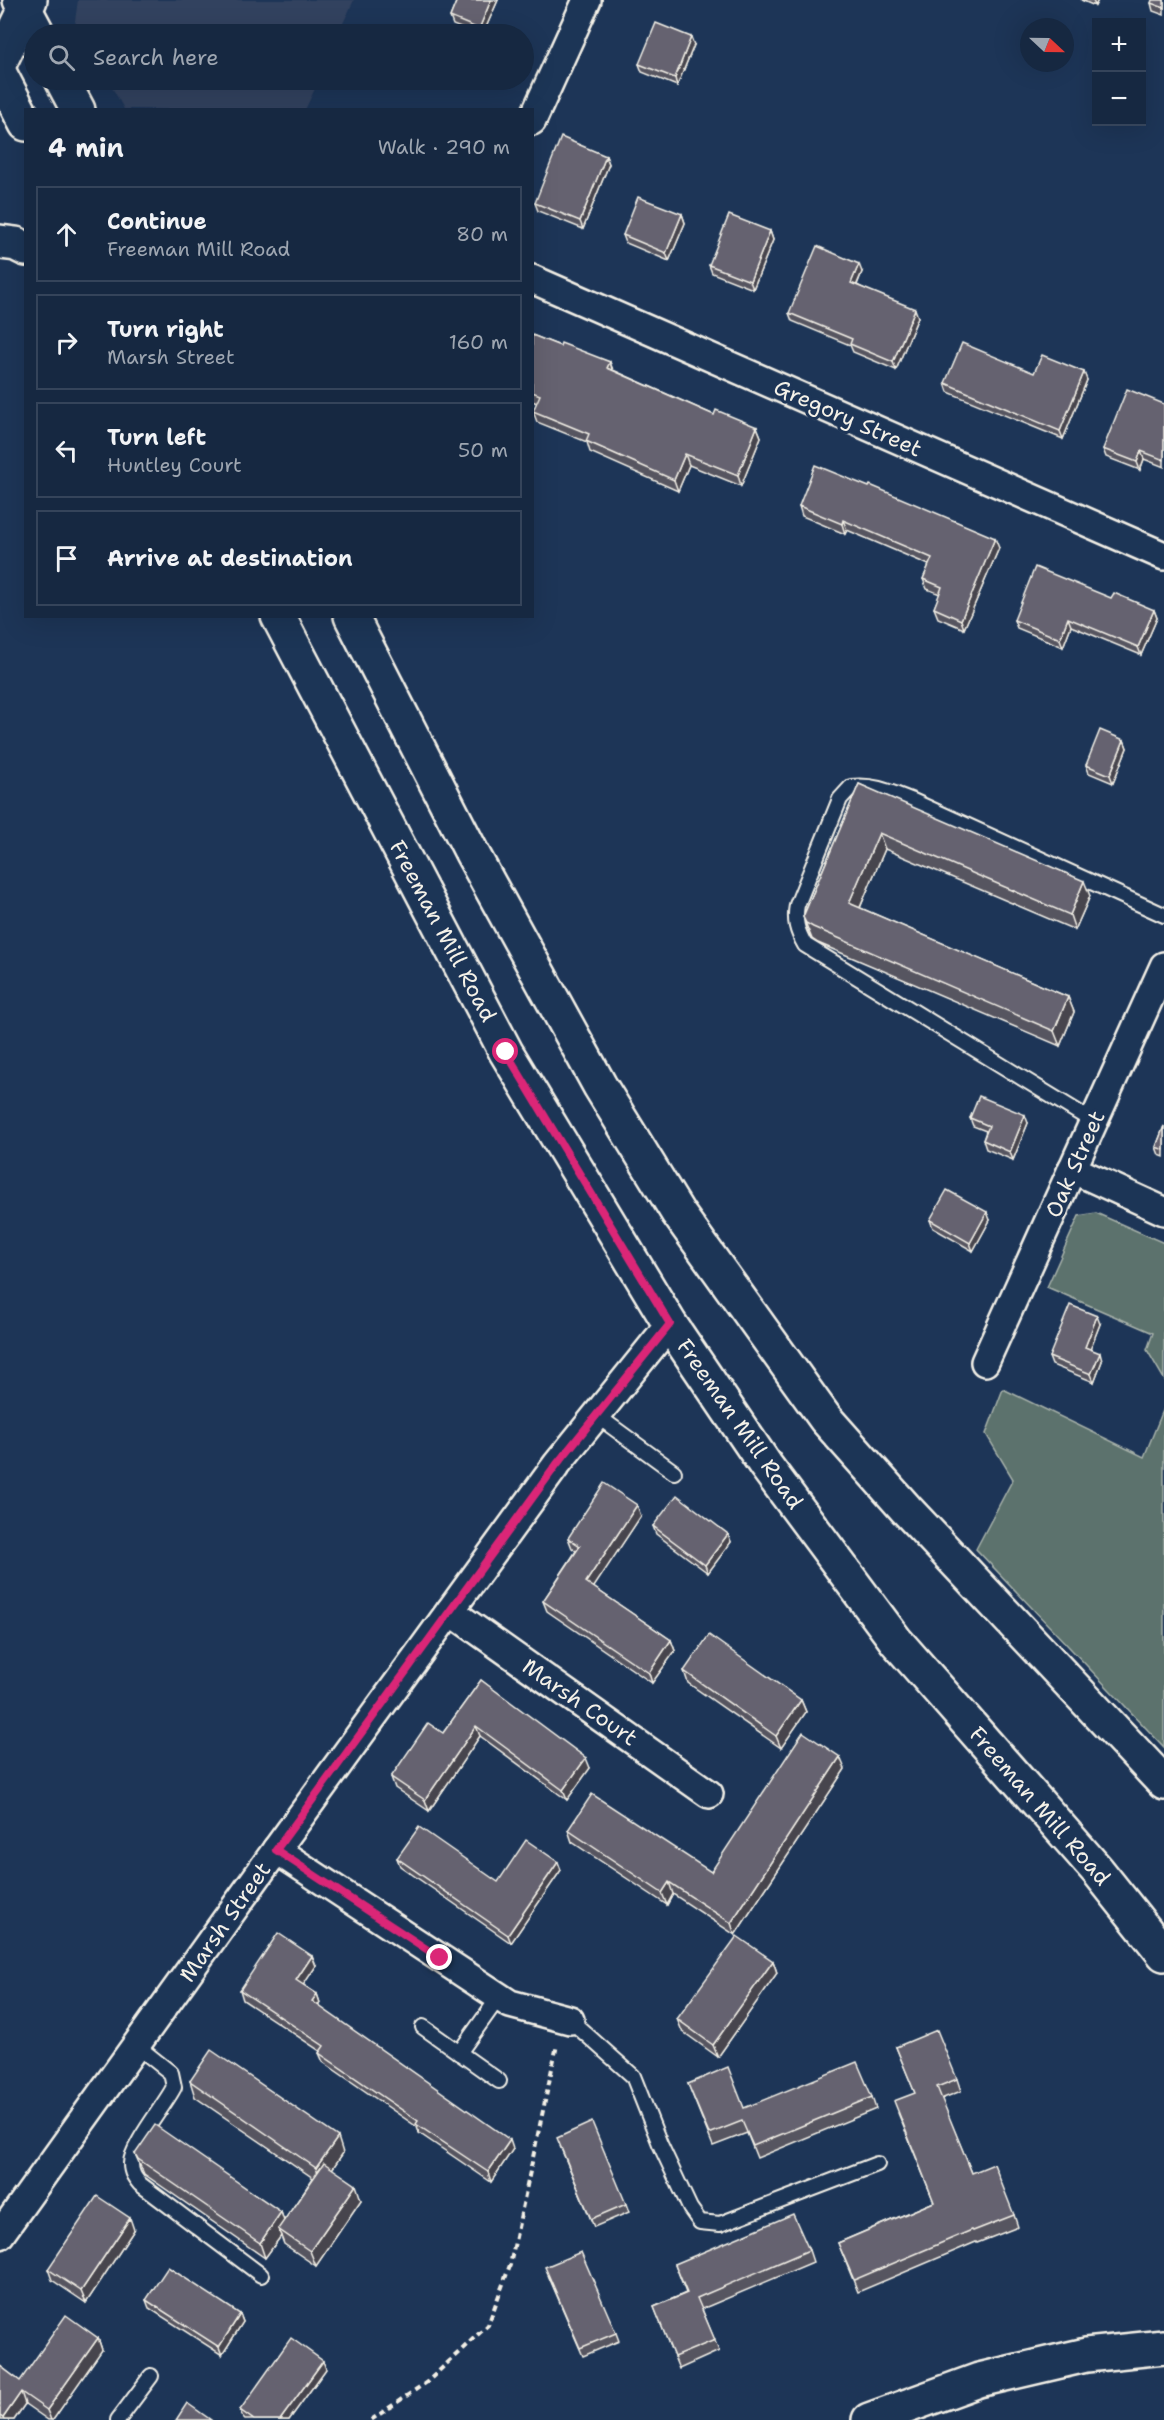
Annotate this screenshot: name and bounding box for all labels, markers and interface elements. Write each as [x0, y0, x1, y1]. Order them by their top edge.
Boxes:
north arrow [1020, 18, 1074, 72]
map controls [1092, 18, 1146, 126]
button: + [1092, 18, 1146, 72]
search box [24, 24, 534, 90]
icon: search [45, 41, 78, 74]
text: Search here [93, 43, 219, 72]
button: − [1092, 72, 1146, 126]
text: 4 min [48, 130, 124, 165]
text: Walk · 290 m [378, 134, 510, 160]
text: Continue [107, 207, 207, 236]
icon: ahead [50, 218, 83, 251]
text: 80 m [456, 221, 508, 247]
text: Freeman Mill Road [107, 236, 290, 262]
text: Turn right [107, 315, 224, 344]
icon: right [50, 326, 83, 359]
text: 160 m [449, 329, 508, 355]
text: Marsh Street [107, 344, 235, 370]
street label: Gregory Street [769, 372, 927, 464]
text: Turn left [107, 423, 206, 452]
icon: left [50, 434, 83, 467]
text: 50 m [458, 437, 508, 463]
text: Huntley Court [107, 452, 242, 478]
icon: arrive [50, 542, 83, 575]
text: Arrive at destination [107, 544, 353, 573]
street label: Freeman Mill Road [383, 835, 503, 1027]
route start [492, 1038, 518, 1064]
street label: Oak Street [1039, 1106, 1111, 1222]
street label: Freeman Mill Road [670, 1333, 810, 1515]
street label: Marsh Court [517, 1652, 643, 1752]
street label: Freeman Mill Road [963, 1720, 1117, 1892]
street label: Marsh Street [173, 1856, 277, 1988]
route end [426, 1944, 452, 1970]

